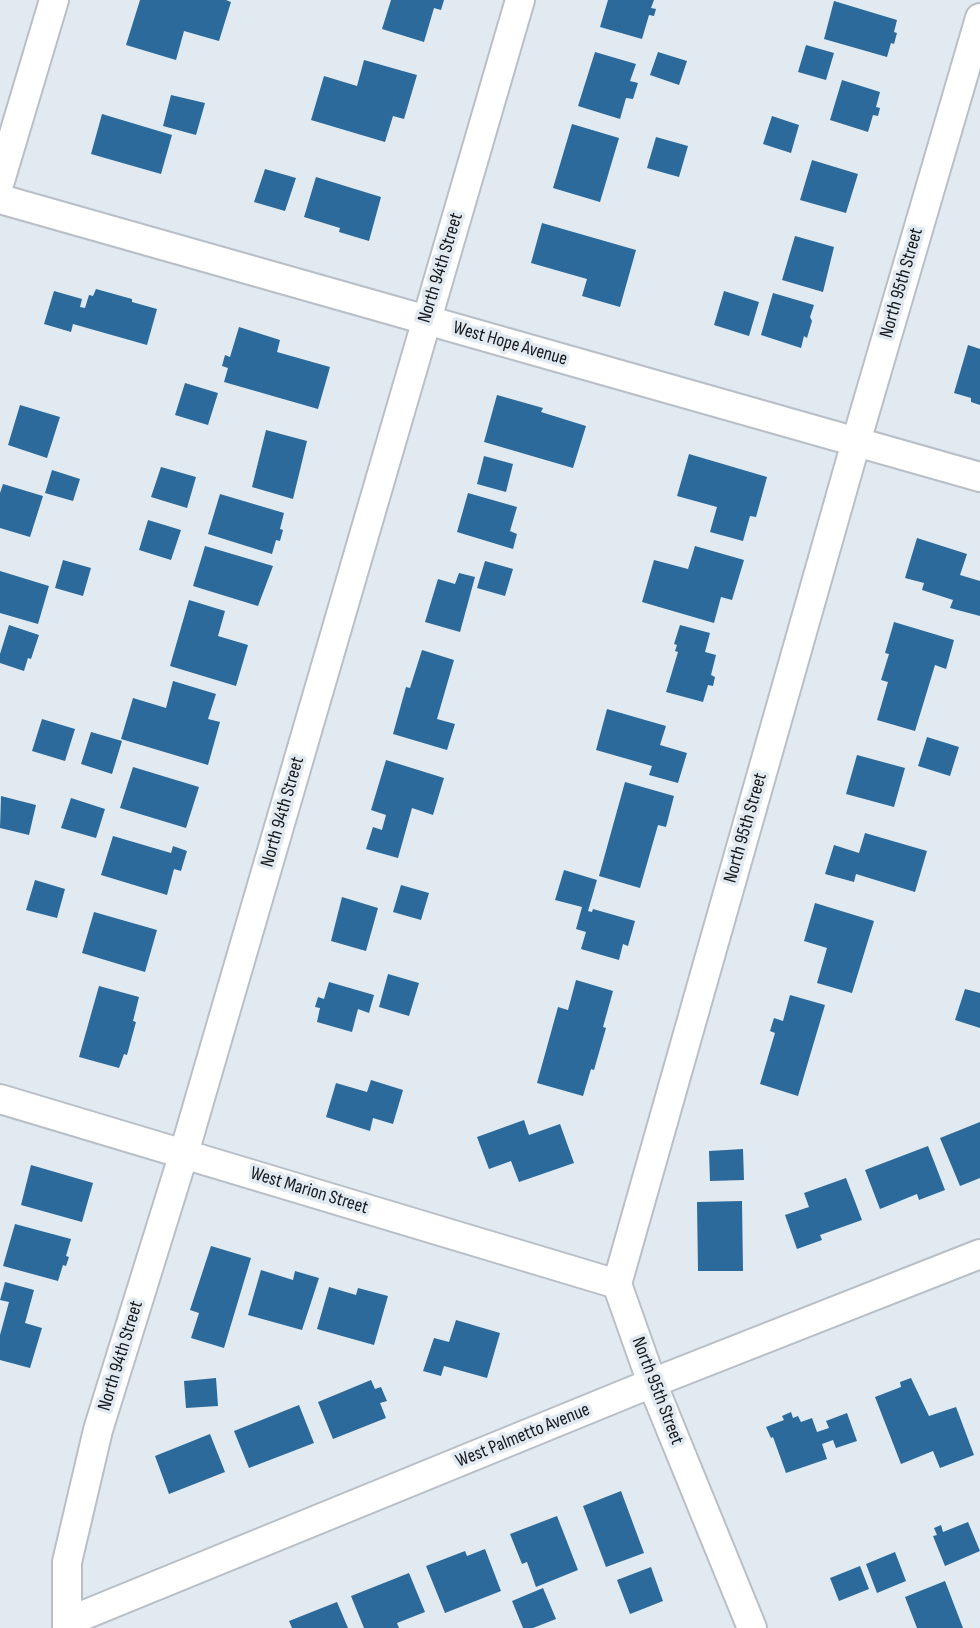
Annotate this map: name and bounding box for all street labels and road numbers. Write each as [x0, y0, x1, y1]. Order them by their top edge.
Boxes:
street label: North 94th Street [413, 210, 469, 326]
street label: North 95th Street [875, 225, 929, 341]
street label: West Hope Avenue [450, 317, 570, 371]
street label: North 94th Street [256, 754, 310, 870]
street label: North 95th Street [719, 770, 773, 886]
street label: West Marion Street [247, 1162, 371, 1220]
street label: North 94th Street [93, 1298, 149, 1414]
street label: North 95th Street [626, 1334, 688, 1448]
street label: West Palmetto Avenue [453, 1399, 593, 1473]

